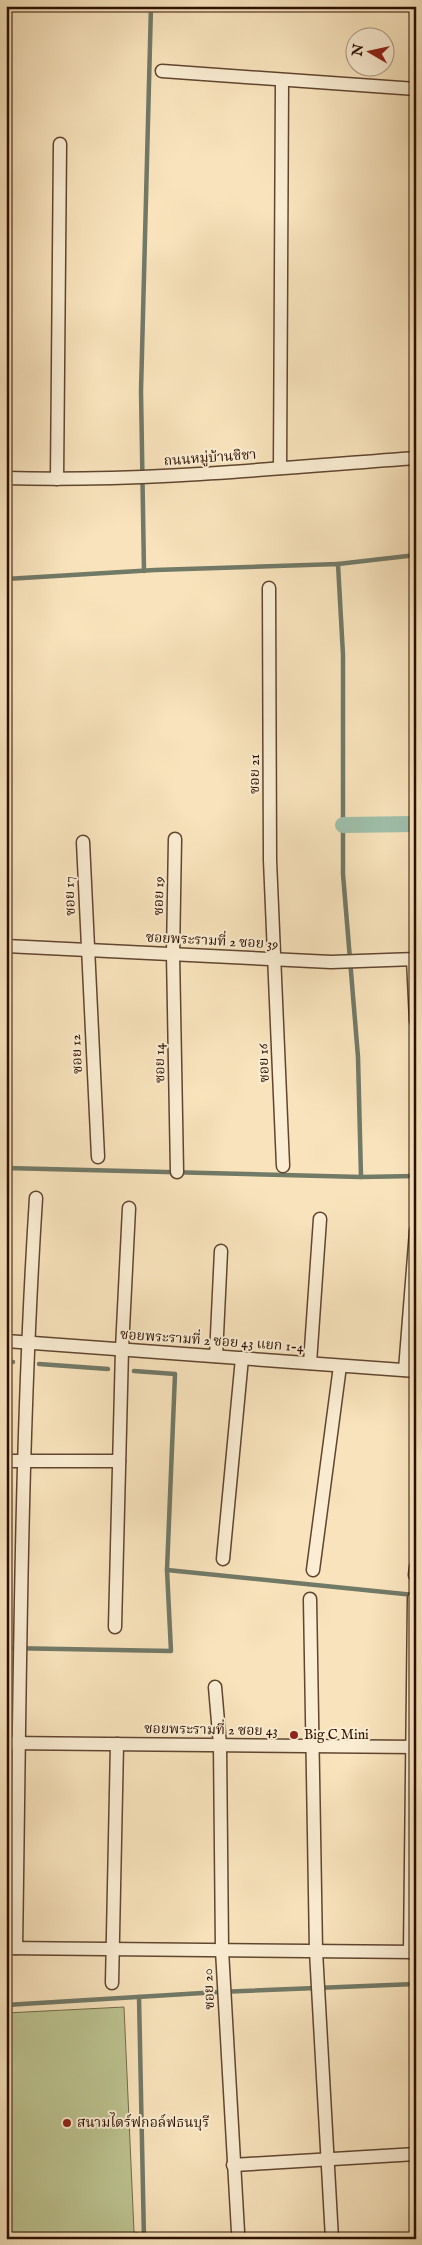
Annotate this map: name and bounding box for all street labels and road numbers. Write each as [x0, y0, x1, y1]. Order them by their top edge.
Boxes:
street label: ถนนหมู่บ้านชิชา [163, 446, 257, 470]
street label: ซอย 21 [246, 754, 264, 794]
street label: ซอย 17 [60, 876, 80, 916]
street label: ซอย 19 [150, 876, 168, 916]
street label: ซอยพระรามที่ 2 ซอย 39 [145, 927, 279, 953]
street label: ซอย 12 [67, 1033, 87, 1074]
street label: ซอย 16 [254, 1042, 274, 1083]
street label: ซอย 14 [151, 1043, 169, 1083]
street label: ซอยพระรามที่ 2 ซอย 43 แยก 1-4 [119, 1324, 305, 1356]
street label: ซอยพระรามที่ 2 ซอย 43 [144, 1718, 278, 1740]
street label: ซอย 20 [199, 1968, 219, 2010]

